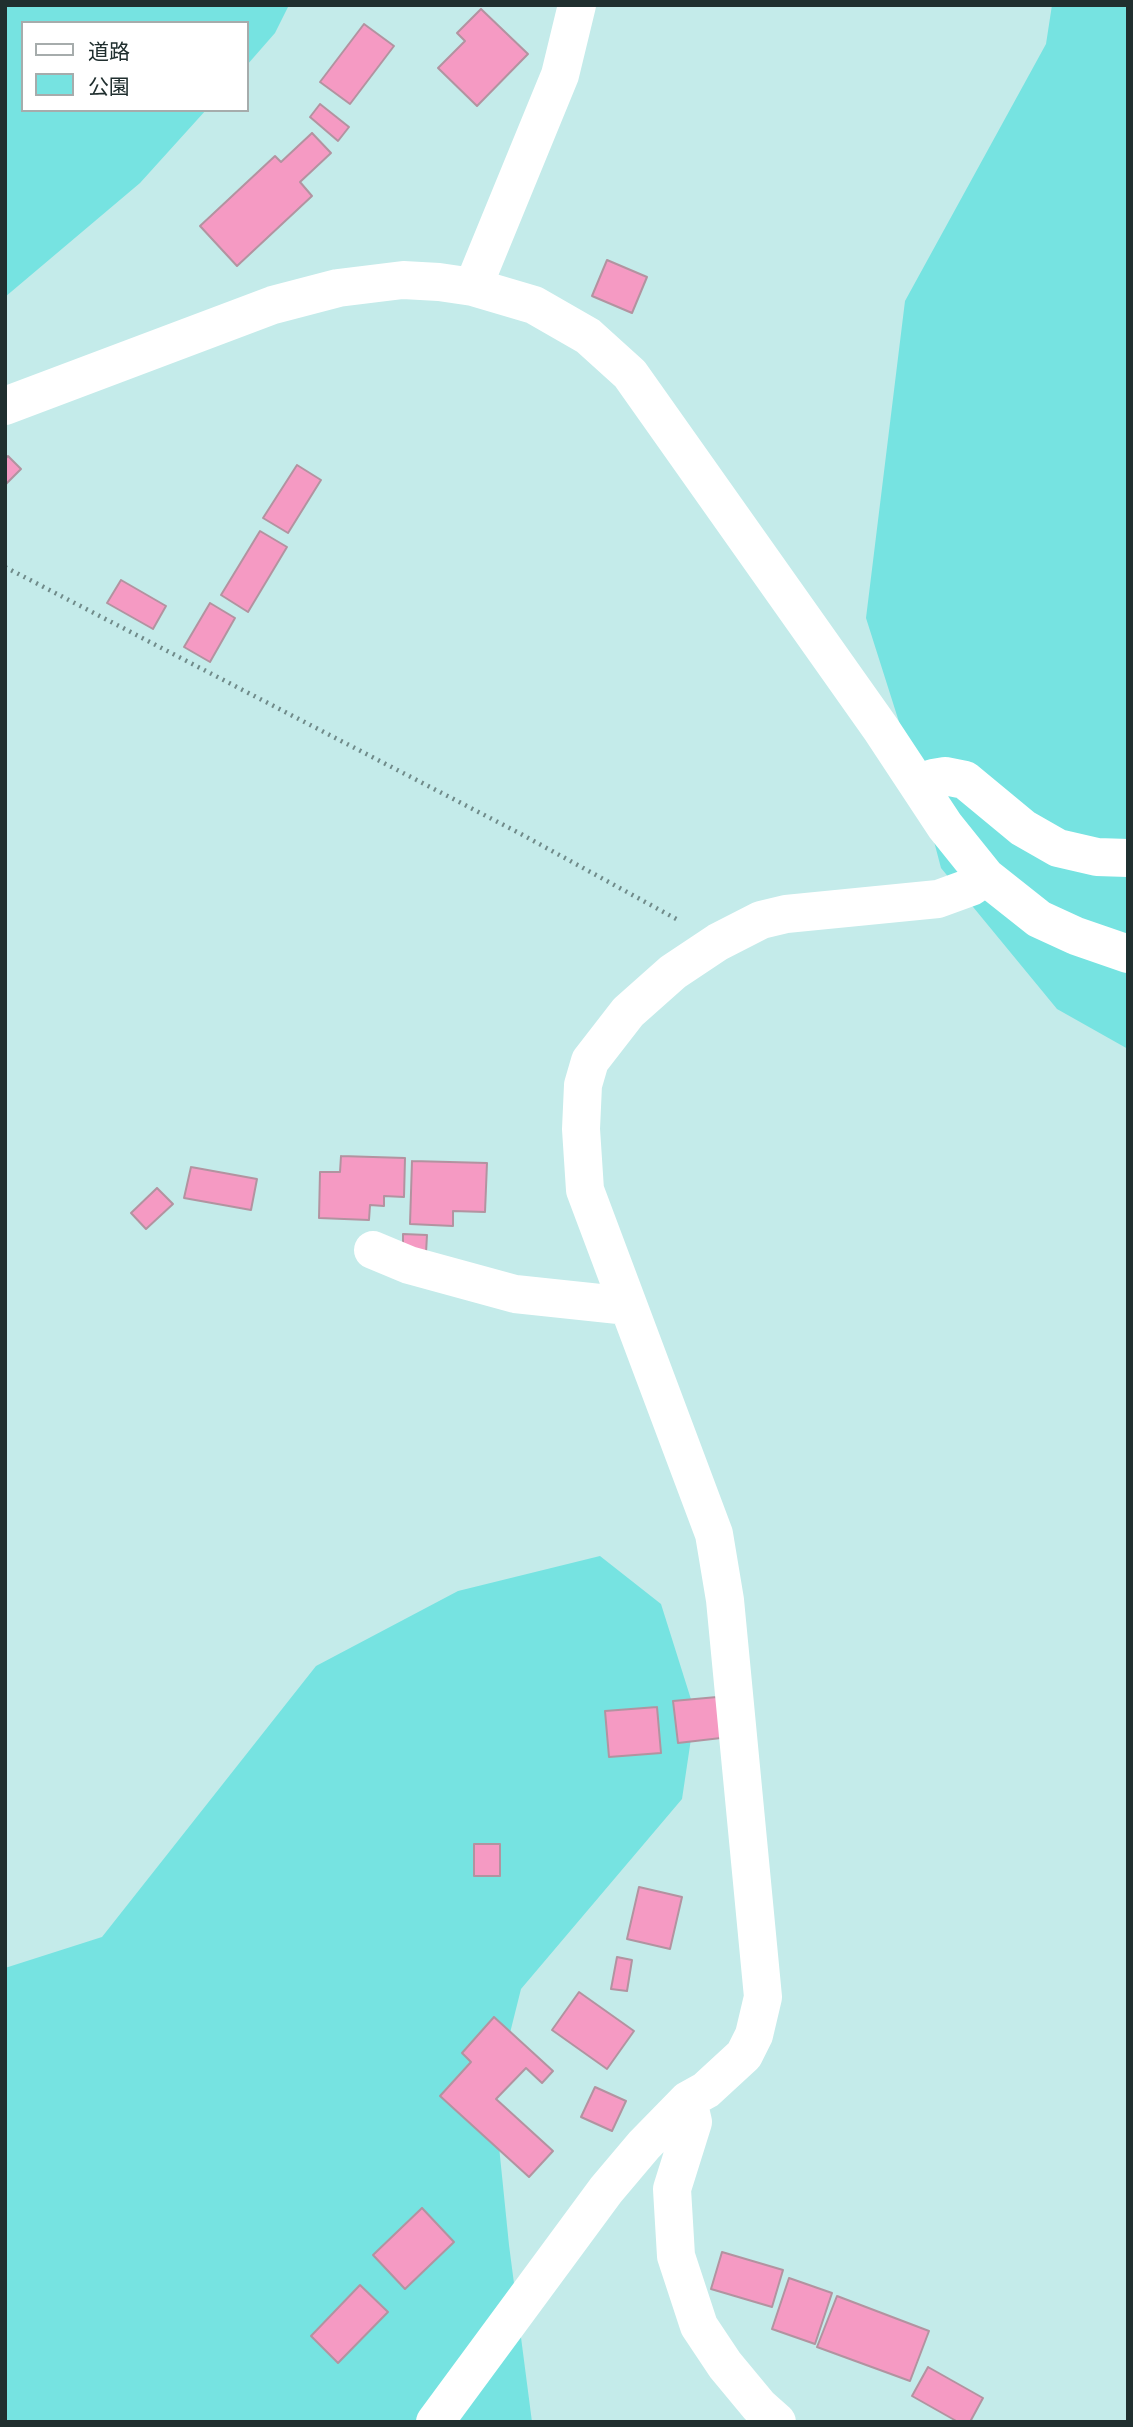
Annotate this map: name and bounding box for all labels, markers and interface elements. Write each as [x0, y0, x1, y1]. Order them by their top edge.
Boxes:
legend [21, 21, 248, 112]
text: 道路 [88, 40, 130, 65]
text: 公園 [88, 75, 130, 100]

